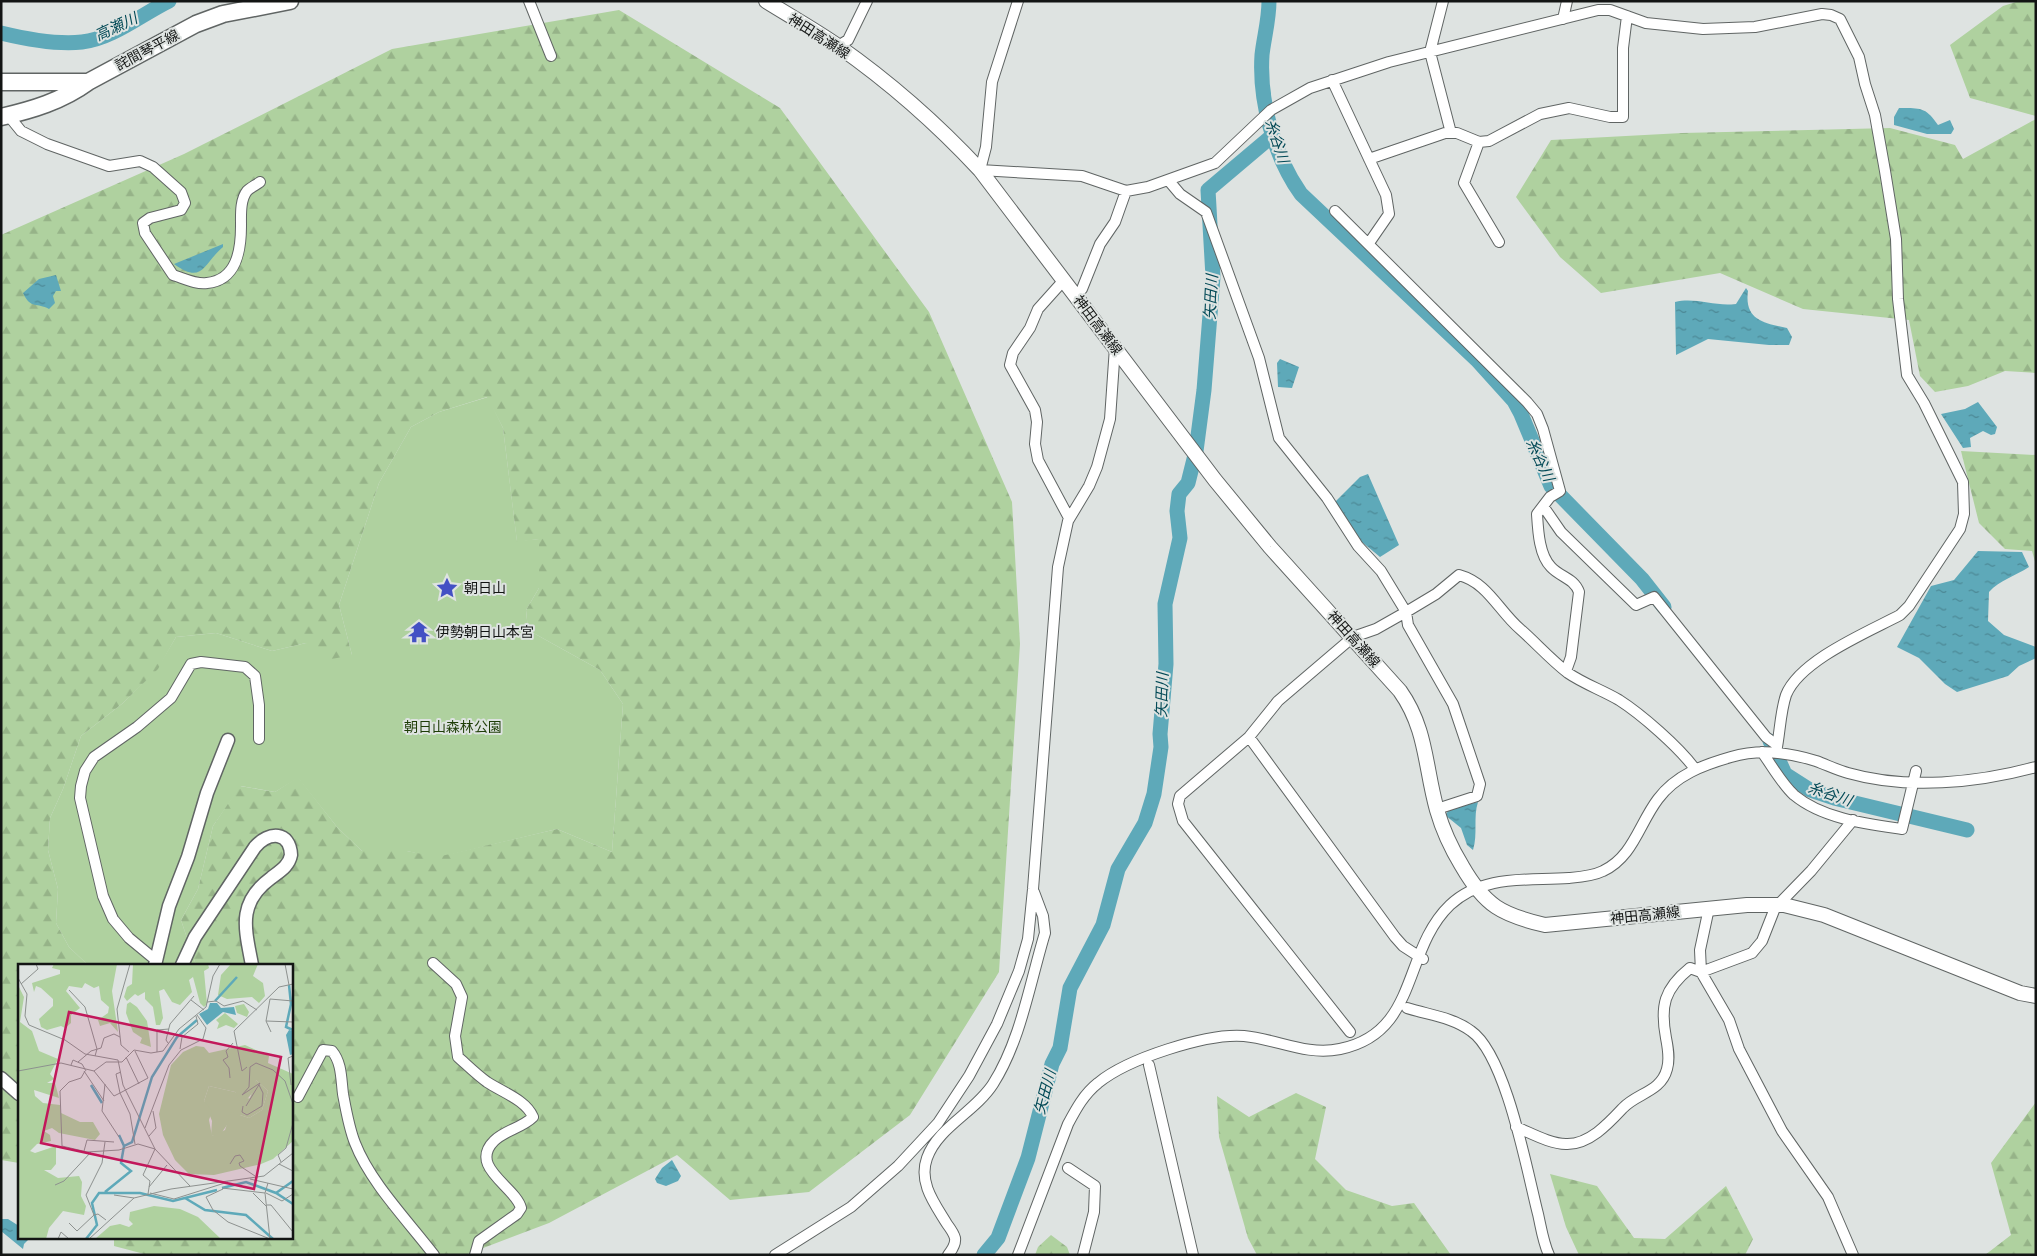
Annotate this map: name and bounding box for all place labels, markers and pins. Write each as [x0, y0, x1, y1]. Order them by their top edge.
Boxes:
place icon: 朝日山 [434, 575, 460, 601]
place label: 朝日山 [464, 577, 506, 598]
temple icon: 伊勢朝日山本宮 [406, 619, 432, 645]
place label: 伊勢朝日山本宮 [436, 621, 534, 642]

